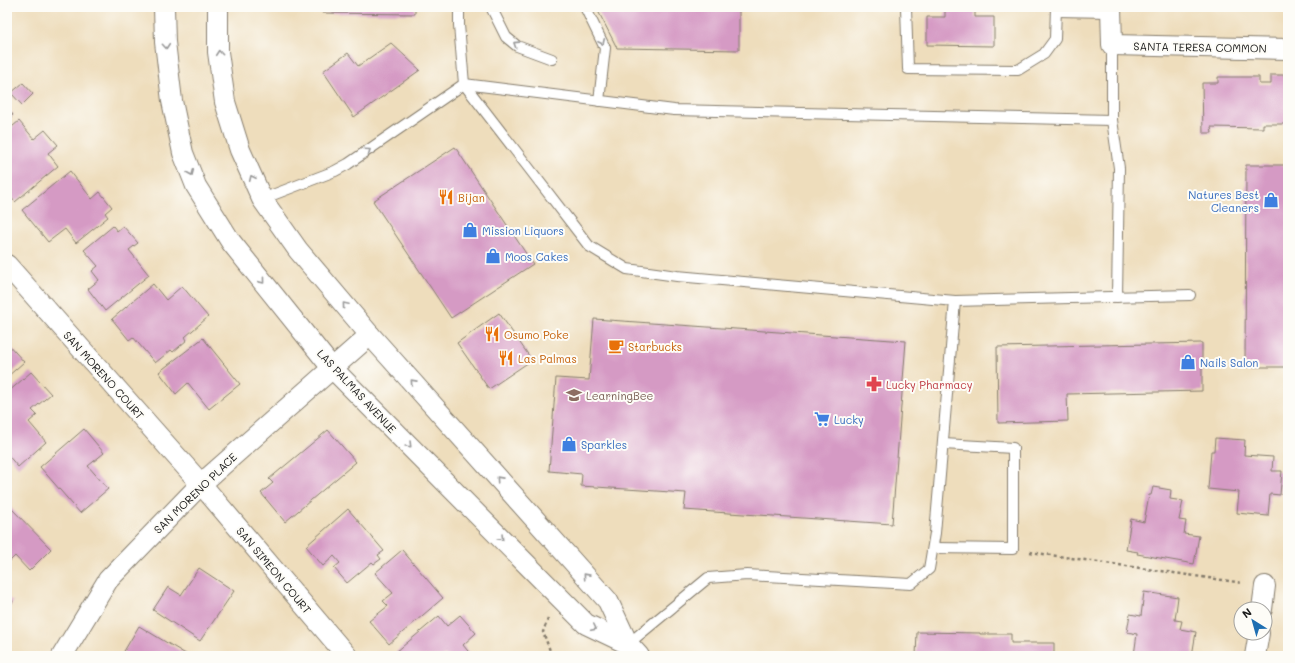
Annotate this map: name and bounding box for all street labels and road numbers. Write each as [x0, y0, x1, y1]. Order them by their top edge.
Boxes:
street label: SANTA TERESA COMMON [1133, 38, 1267, 56]
street label: SAN MORENO COURT [60, 328, 148, 422]
street label: LAS PALMAS AVENUE [314, 346, 400, 436]
street label: SAN MORENO PLACE [150, 449, 240, 537]
street label: SAN SIMEON COURT [233, 523, 315, 617]

